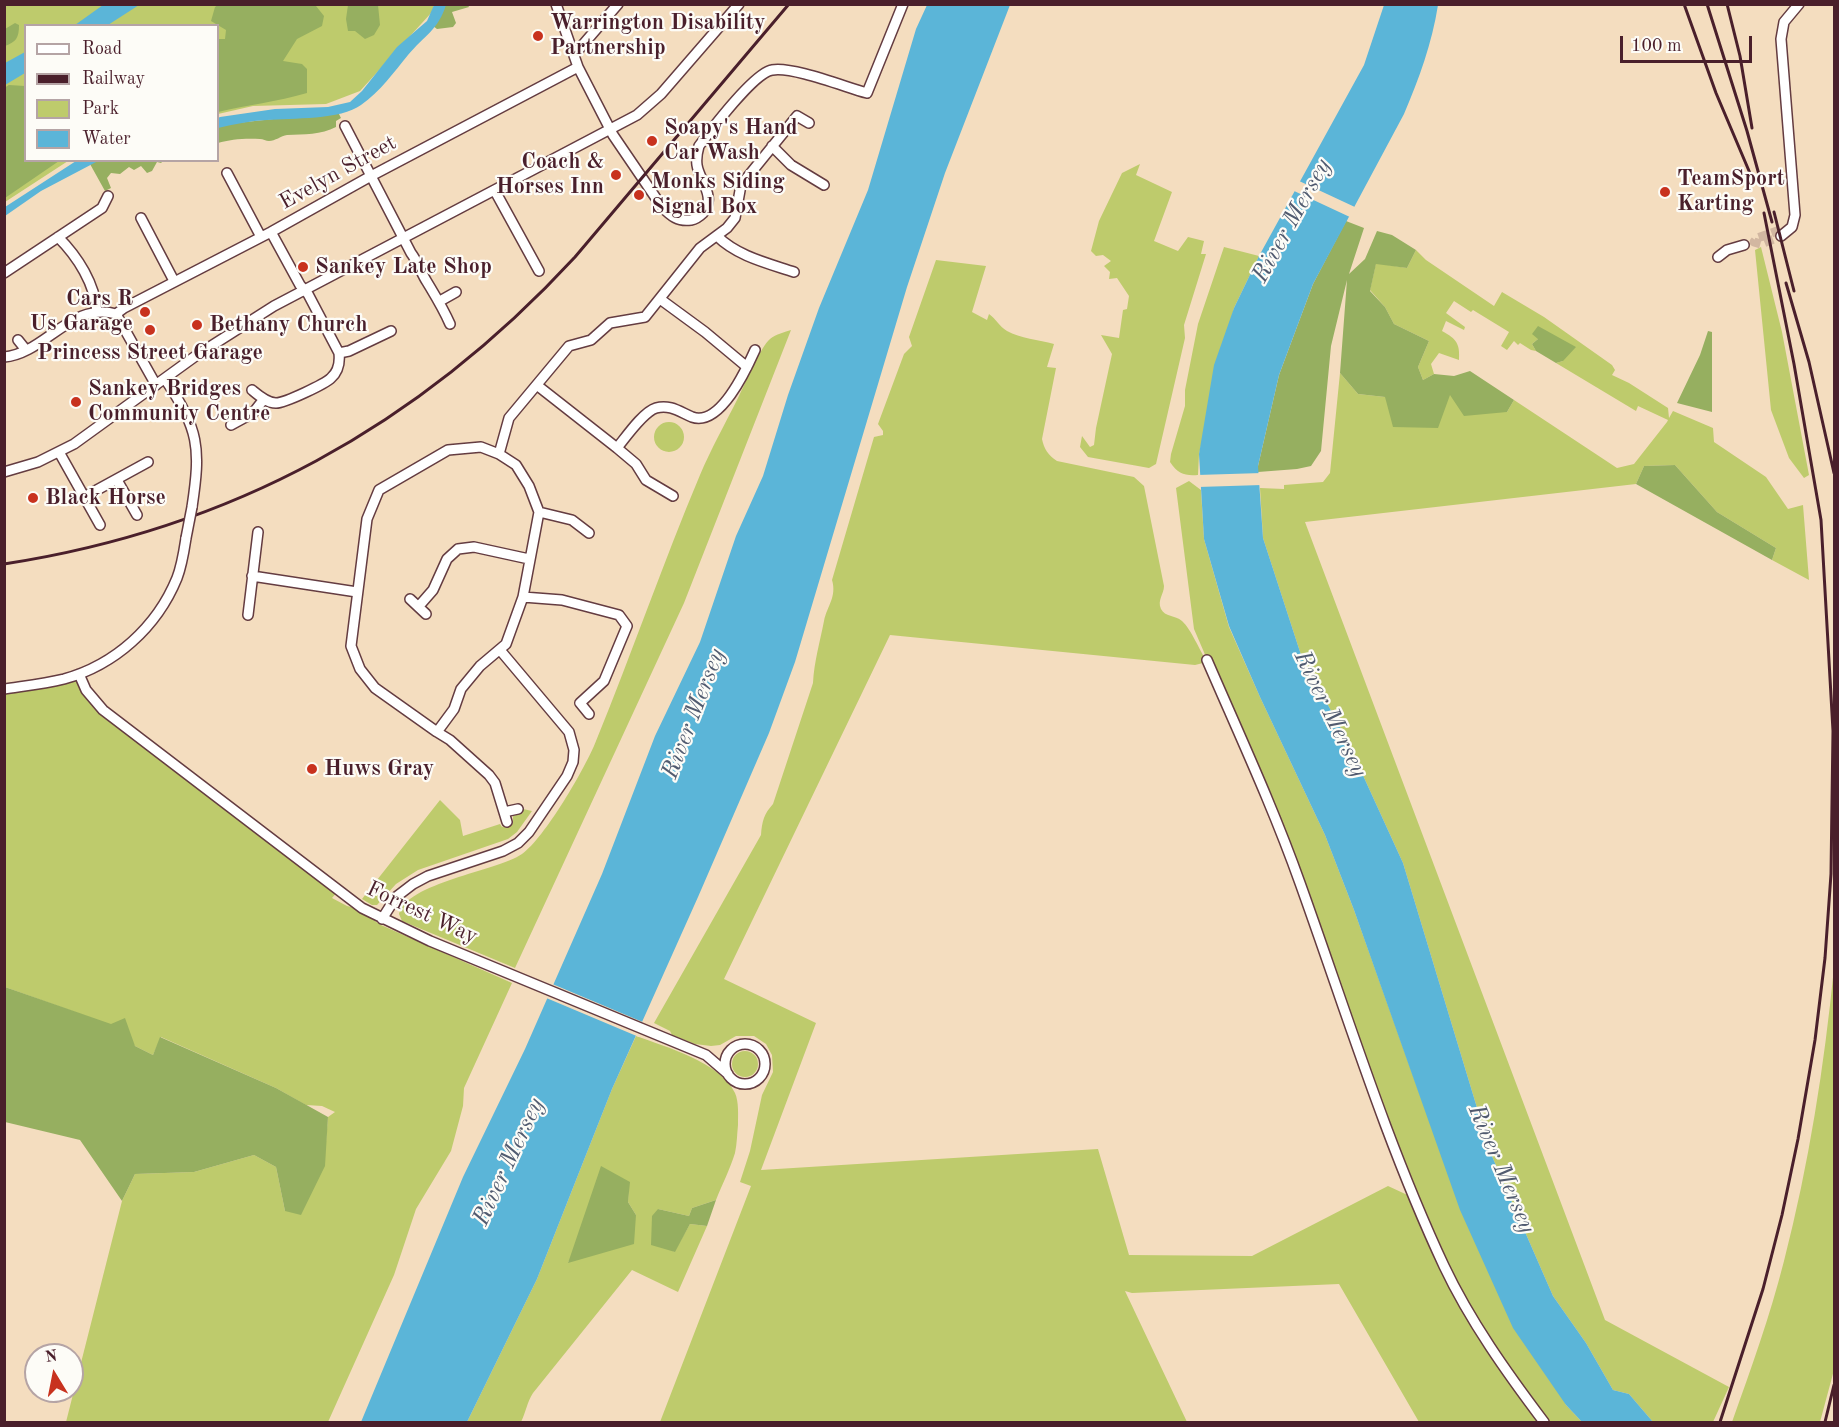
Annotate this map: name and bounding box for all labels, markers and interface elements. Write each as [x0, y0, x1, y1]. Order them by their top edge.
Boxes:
place label: Warrington Disability Partnership [550, 10, 766, 62]
legend [24, 24, 219, 162]
scale bar [1623, 24, 1755, 62]
marker: Warrington Disability Partnership [531, 29, 545, 43]
text: 100 m [1631, 37, 1682, 55]
text: Road [82, 40, 122, 58]
text: Railway [82, 70, 145, 88]
text: Park [82, 100, 119, 118]
place label: Soapy's Hand Car Wash [664, 115, 798, 166]
text: Water [82, 130, 131, 148]
street label: Evelyn Street [275, 130, 401, 216]
marker: Soapy's Hand Car Wash [645, 134, 659, 148]
place label: Coach & Horses Inn [496, 149, 604, 200]
water label: River Mersey [1246, 154, 1338, 288]
place label: TeamSport Karting [1677, 166, 1785, 218]
marker: Coach & Horses Inn [609, 168, 623, 182]
place label: Monks Siding Signal Box [651, 169, 785, 220]
marker: TeamSport Karting [1658, 185, 1672, 199]
marker: Monks Siding Signal Box [632, 188, 646, 202]
place label: Sankey Late Shop [315, 254, 492, 280]
marker: Sankey Late Shop [296, 260, 310, 274]
place label: Cars R Us Garage [30, 286, 133, 338]
marker: Cars R Us Garage [138, 305, 152, 319]
place label: Bethany Church [209, 312, 368, 338]
marker: Bethany Church [190, 318, 204, 332]
marker: Princess Street Garage [143, 323, 157, 337]
place label: Princess Street Garage [37, 340, 263, 366]
place label: Sankey Bridges Community Centre [88, 376, 270, 428]
marker: Sankey Bridges Community Centre [69, 395, 83, 409]
place label: Black Horse [45, 485, 166, 511]
marker: Black Horse [26, 491, 40, 505]
water label: River Mersey [656, 645, 732, 783]
water label: River Mersey [1287, 646, 1373, 782]
place label: Huws Gray [324, 756, 434, 782]
marker: Huws Gray [305, 762, 319, 776]
street label: Forrest Way [362, 876, 482, 950]
water label: River Mersey [467, 1094, 551, 1230]
water label: River Mersey [1461, 1100, 1541, 1238]
north arrow [24, 1343, 84, 1403]
text: N [44, 1348, 59, 1366]

